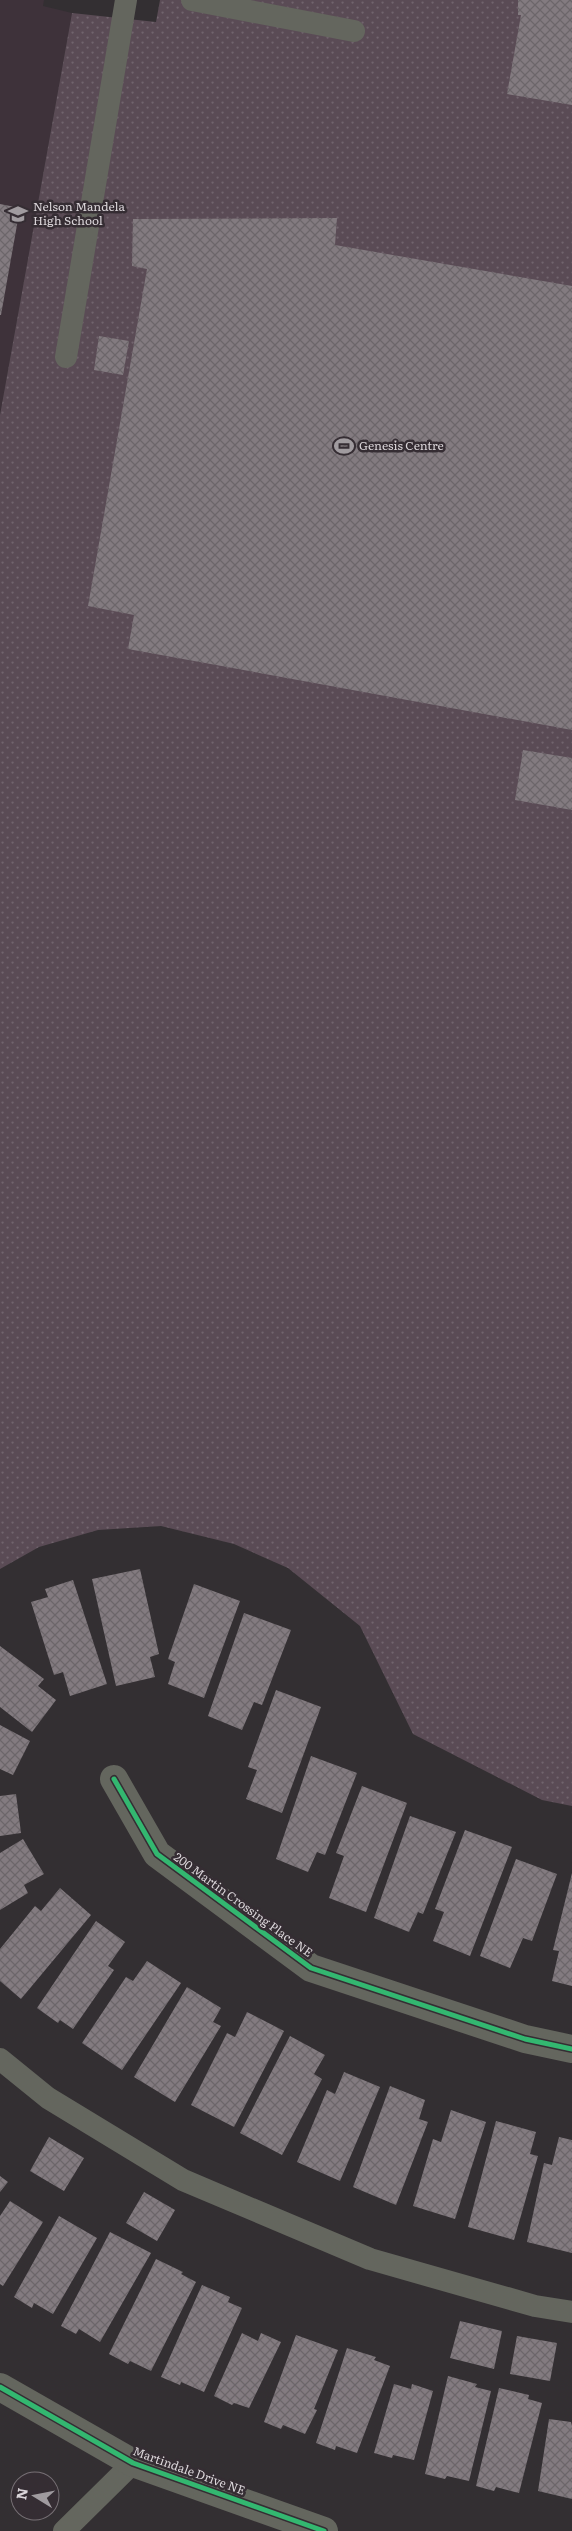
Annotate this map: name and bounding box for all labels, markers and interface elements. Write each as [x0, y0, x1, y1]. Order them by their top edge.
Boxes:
place label: Nelson Mandela High School [33, 197, 125, 229]
school or university icon: Nelson Mandela High School [7, 203, 29, 225]
sports icon: Genesis Centre [333, 435, 355, 457]
place label: Genesis Centre [359, 436, 444, 454]
street label: 200 Martin Crossing Place NE [170, 1848, 317, 1961]
street label: Martindale Drive NE [131, 2441, 248, 2499]
north arrow [10, 2471, 60, 2521]
text: N [10, 2486, 32, 2501]

